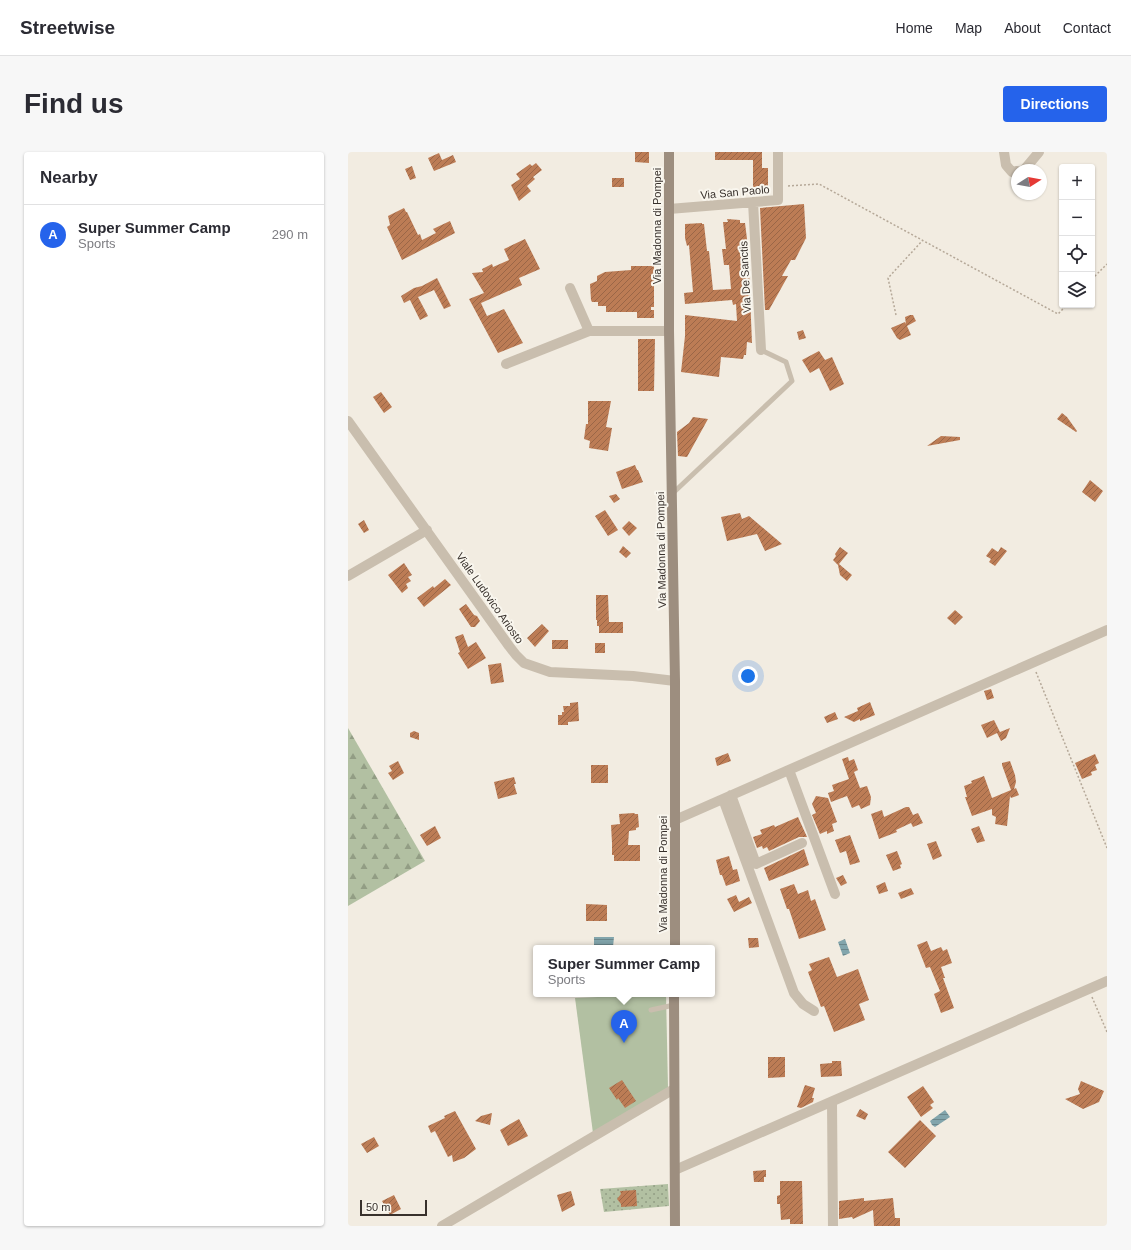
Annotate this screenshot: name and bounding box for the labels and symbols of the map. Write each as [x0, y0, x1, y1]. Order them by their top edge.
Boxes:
north arrow [1011, 164, 1047, 200]
street label: Via Madonna di Pompei [651, 168, 663, 284]
street label: Via San Paolo [700, 183, 770, 201]
street label: Via De Sanctis [737, 240, 753, 313]
street label: Via Madonna di Pompei [654, 492, 668, 608]
street label: Viale Ludovico Ariosto [454, 550, 526, 646]
your location [738, 666, 758, 686]
street label: Via Madonna di Pompei [657, 816, 669, 932]
pin: A [611, 1010, 637, 1043]
scale bar [360, 1198, 427, 1217]

